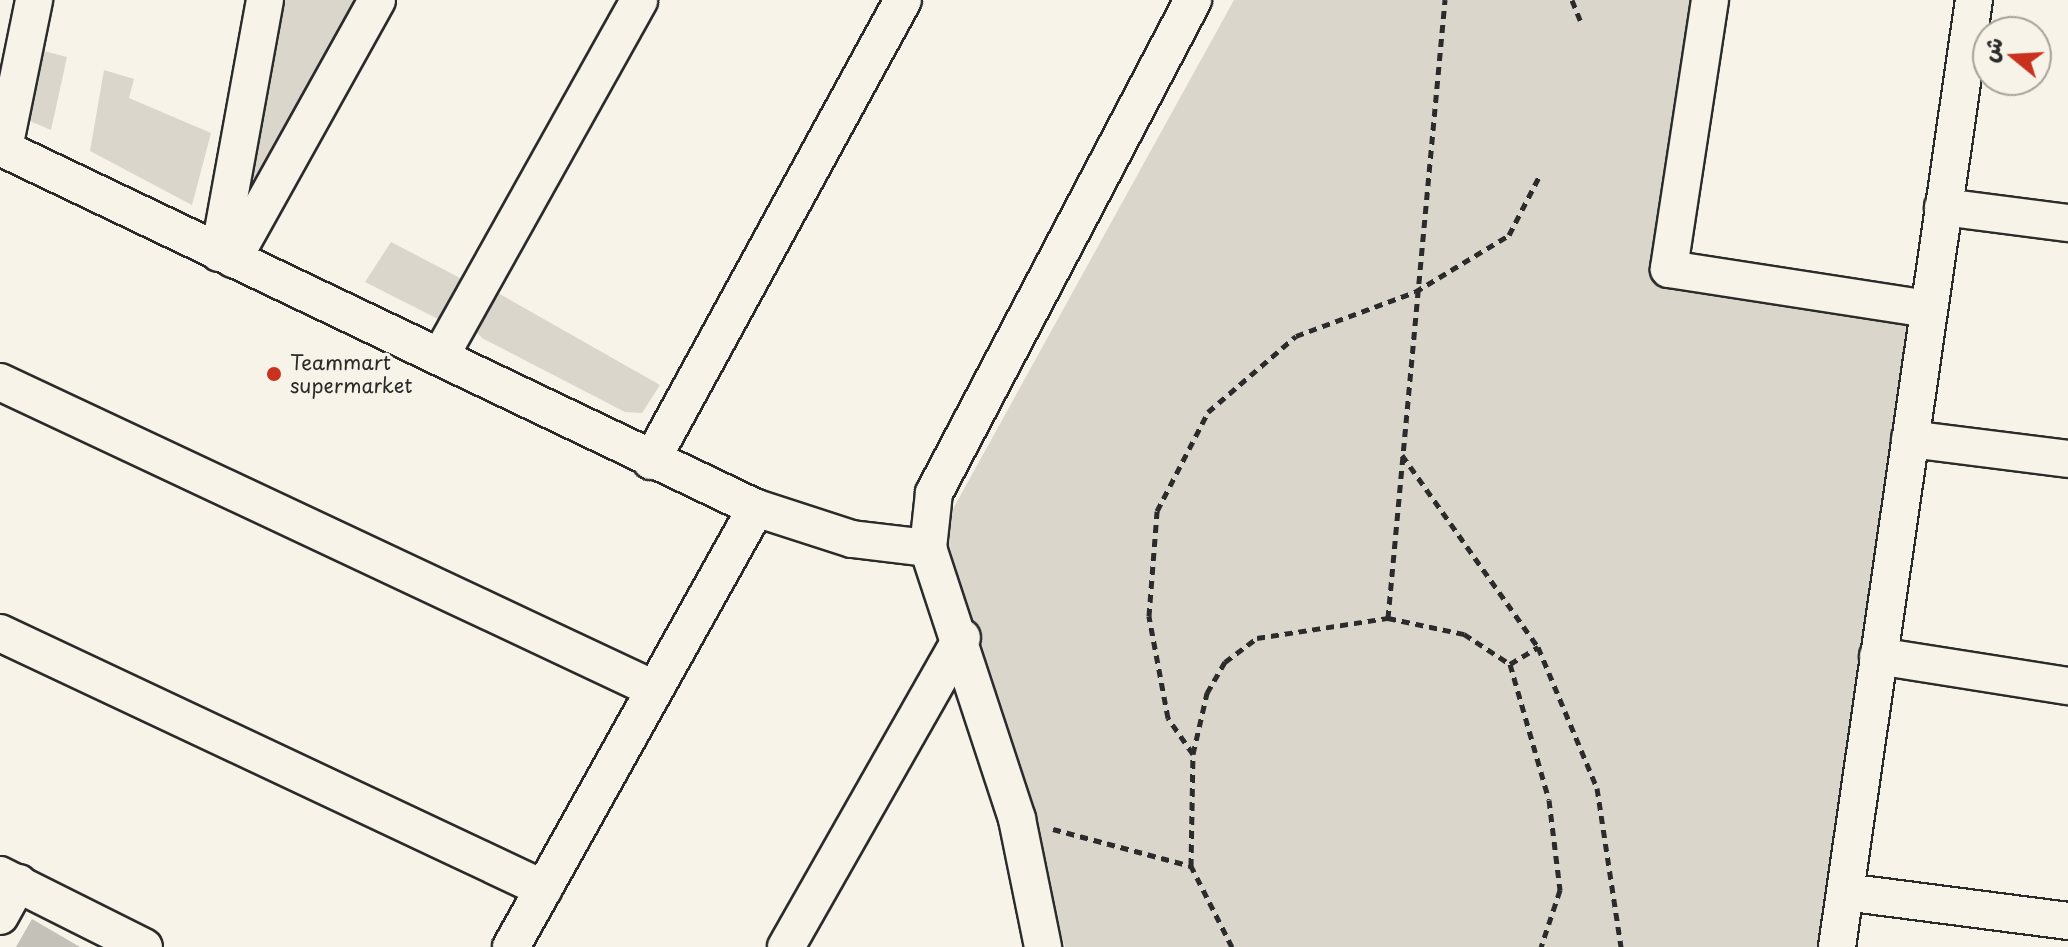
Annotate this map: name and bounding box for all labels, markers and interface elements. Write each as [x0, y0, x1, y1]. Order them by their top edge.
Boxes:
north arrow [1972, 16, 2052, 96]
text: ش [1971, 32, 2010, 66]
place label: Teammart supermarket [290, 350, 412, 397]
marker: Teammart supermarket [265, 365, 283, 383]

